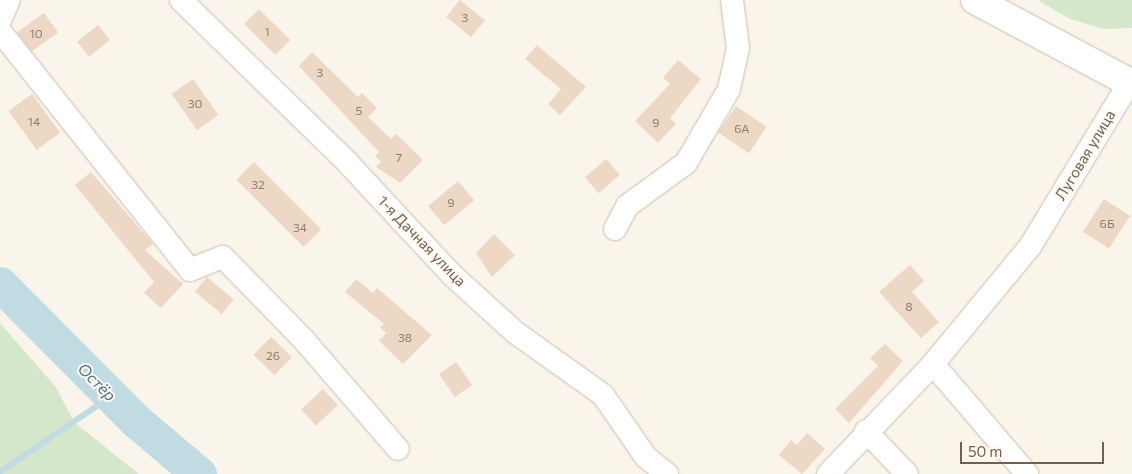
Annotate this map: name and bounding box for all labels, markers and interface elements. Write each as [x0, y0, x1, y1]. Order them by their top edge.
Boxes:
house number: 3 [462, 11, 468, 25]
house number: 1 [264, 25, 270, 39]
house number: 10 [30, 27, 42, 41]
house number: 3 [317, 66, 323, 80]
house number: 30 [188, 97, 202, 111]
house number: 5 [356, 104, 362, 118]
street label: Луговая улица [1051, 107, 1119, 203]
house number: 14 [28, 115, 40, 129]
house number: 9 [652, 116, 660, 130]
house number: 6А [734, 122, 750, 136]
house number: 7 [396, 151, 402, 165]
house number: 32 [251, 178, 265, 192]
street label: 1-я Дачная улица [374, 192, 470, 290]
house number: 9 [447, 196, 455, 210]
house number: 6Б [1100, 217, 1114, 231]
house number: 34 [293, 221, 307, 235]
house number: 8 [905, 300, 913, 314]
house number: 38 [398, 331, 412, 345]
house number: 26 [266, 349, 280, 363]
water label: Остёр [74, 359, 120, 405]
scale bar [962, 432, 1106, 464]
text: 50 m [968, 442, 1002, 460]

